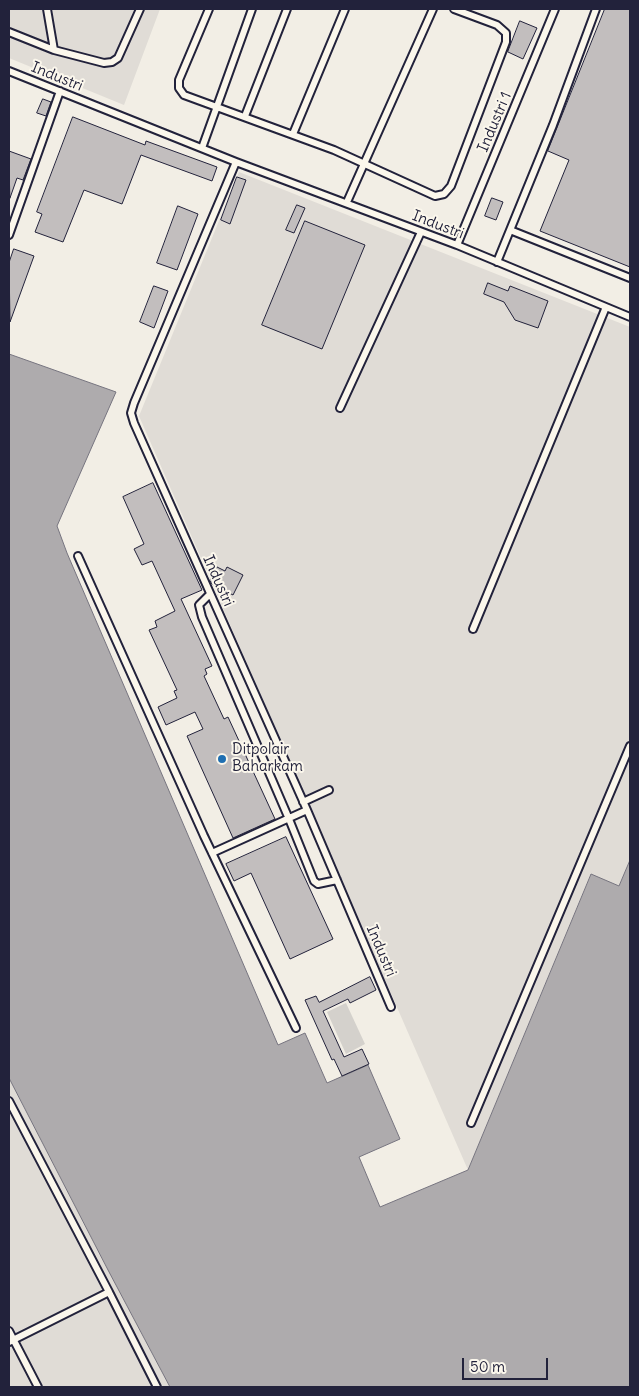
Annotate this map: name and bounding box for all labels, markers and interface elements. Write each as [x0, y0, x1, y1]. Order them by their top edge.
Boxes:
street label: Industri [29, 59, 85, 95]
street label: Industri 1 [474, 89, 516, 155]
street label: Industri [410, 207, 466, 243]
street label: Industri [199, 553, 237, 609]
place label: Ditpolair Baharkam [232, 741, 303, 776]
marker: Ditpolair Baharkam [216, 753, 228, 765]
street label: Industri [362, 923, 400, 979]
scale bar [464, 1348, 550, 1380]
text: 50 m [470, 1357, 505, 1376]

